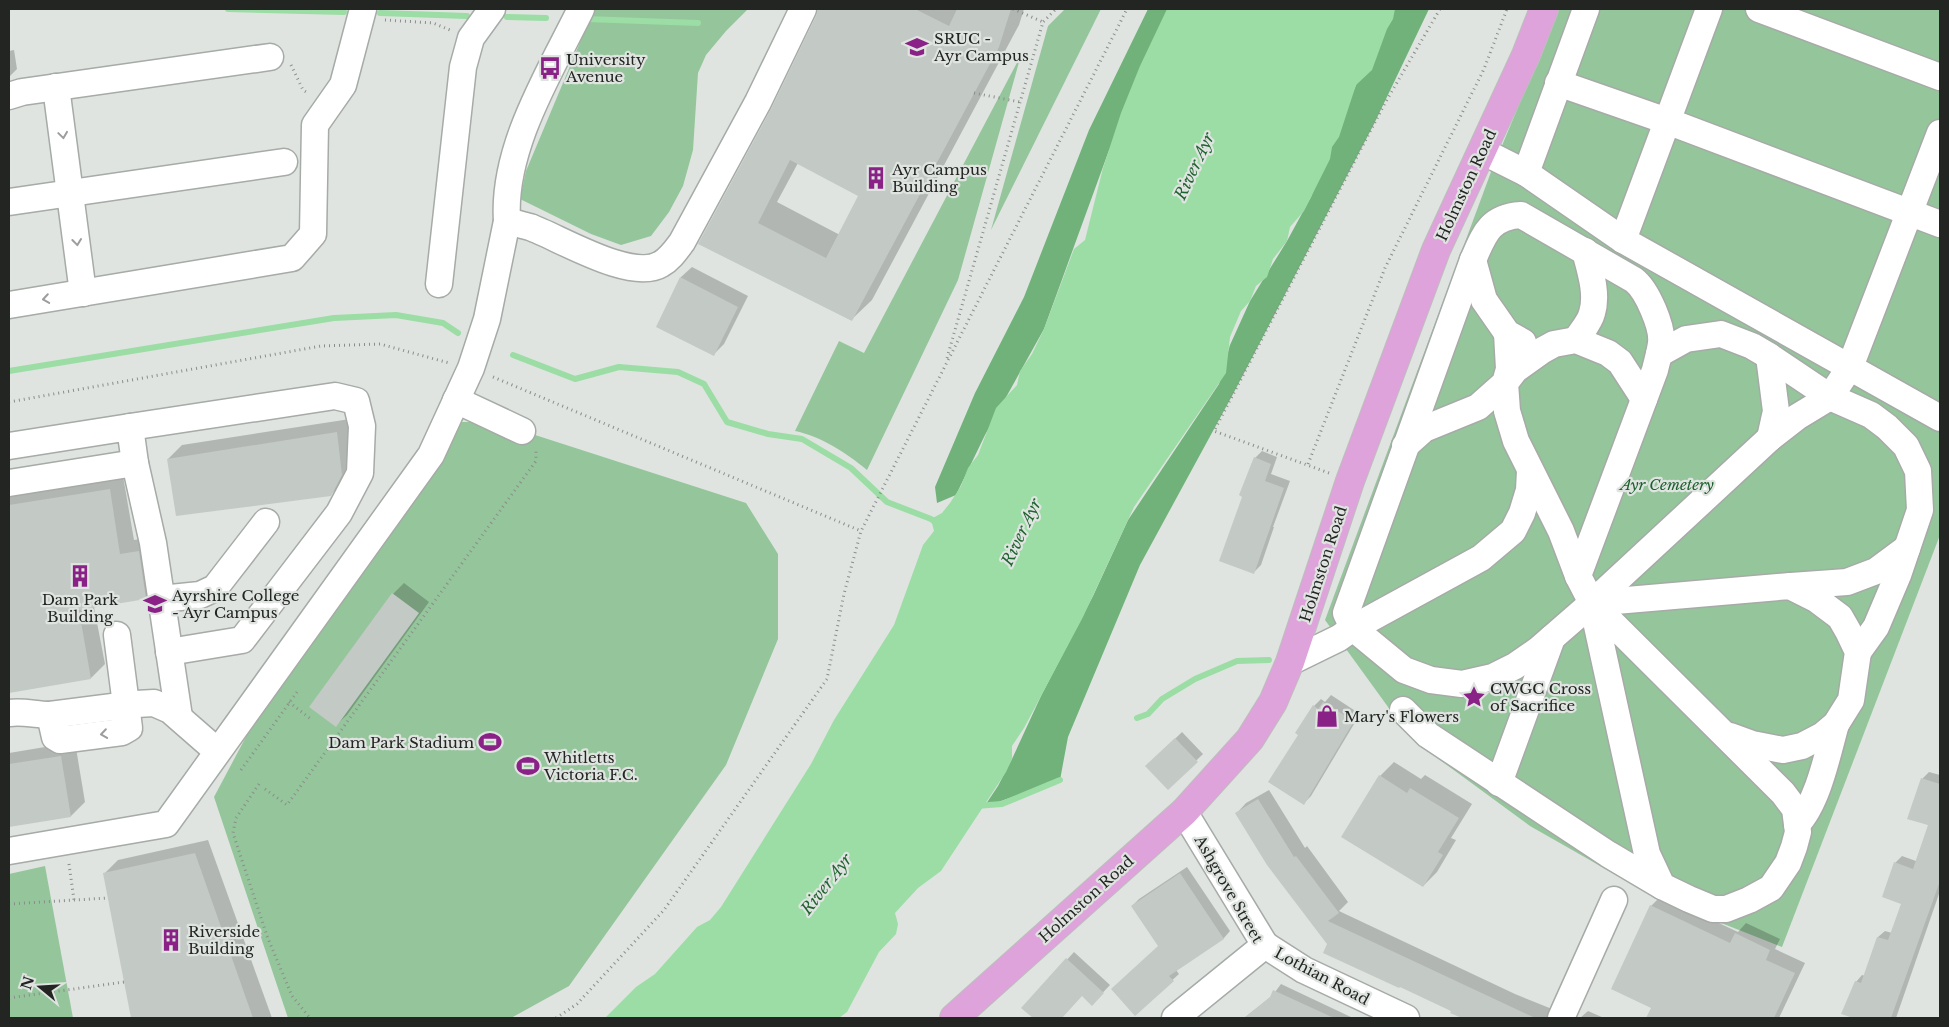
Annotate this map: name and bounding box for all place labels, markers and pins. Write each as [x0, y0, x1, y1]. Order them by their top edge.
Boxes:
place label: SRUC - Ayr Campus [933, 29, 1029, 65]
school or university icon: SRUC - Ayr Campus [904, 34, 930, 60]
place label: University Avenue [565, 50, 646, 86]
bus stop icon: University Avenue [537, 55, 563, 81]
place label: Ayr Campus Building [891, 160, 987, 196]
building icon: Ayr Campus Building [863, 165, 889, 191]
building icon: Dam Park Building [67, 563, 93, 589]
place label: Ayrshire College - Ayr Campus [171, 586, 299, 622]
place label: Dam Park Building [42, 590, 119, 626]
school or university icon: Ayrshire College - Ayr Campus [142, 591, 168, 617]
place label: CWGC Cross of Sacrifice [1490, 679, 1591, 715]
place icon: CWGC Cross of Sacrifice [1461, 684, 1487, 710]
shop icon: Mary's Flowers [1314, 703, 1340, 729]
place label: Mary's Flowers [1344, 707, 1459, 726]
sports icon: Dam Park Stadium [477, 729, 503, 755]
place label: Dam Park Stadium [328, 733, 474, 752]
place label: Whitletts Victoria F.C. [543, 748, 638, 784]
sports icon: Whitletts Victoria F.C. [515, 753, 541, 779]
place label: Riverside Building [188, 922, 260, 958]
building icon: Riverside Building [158, 927, 184, 953]

